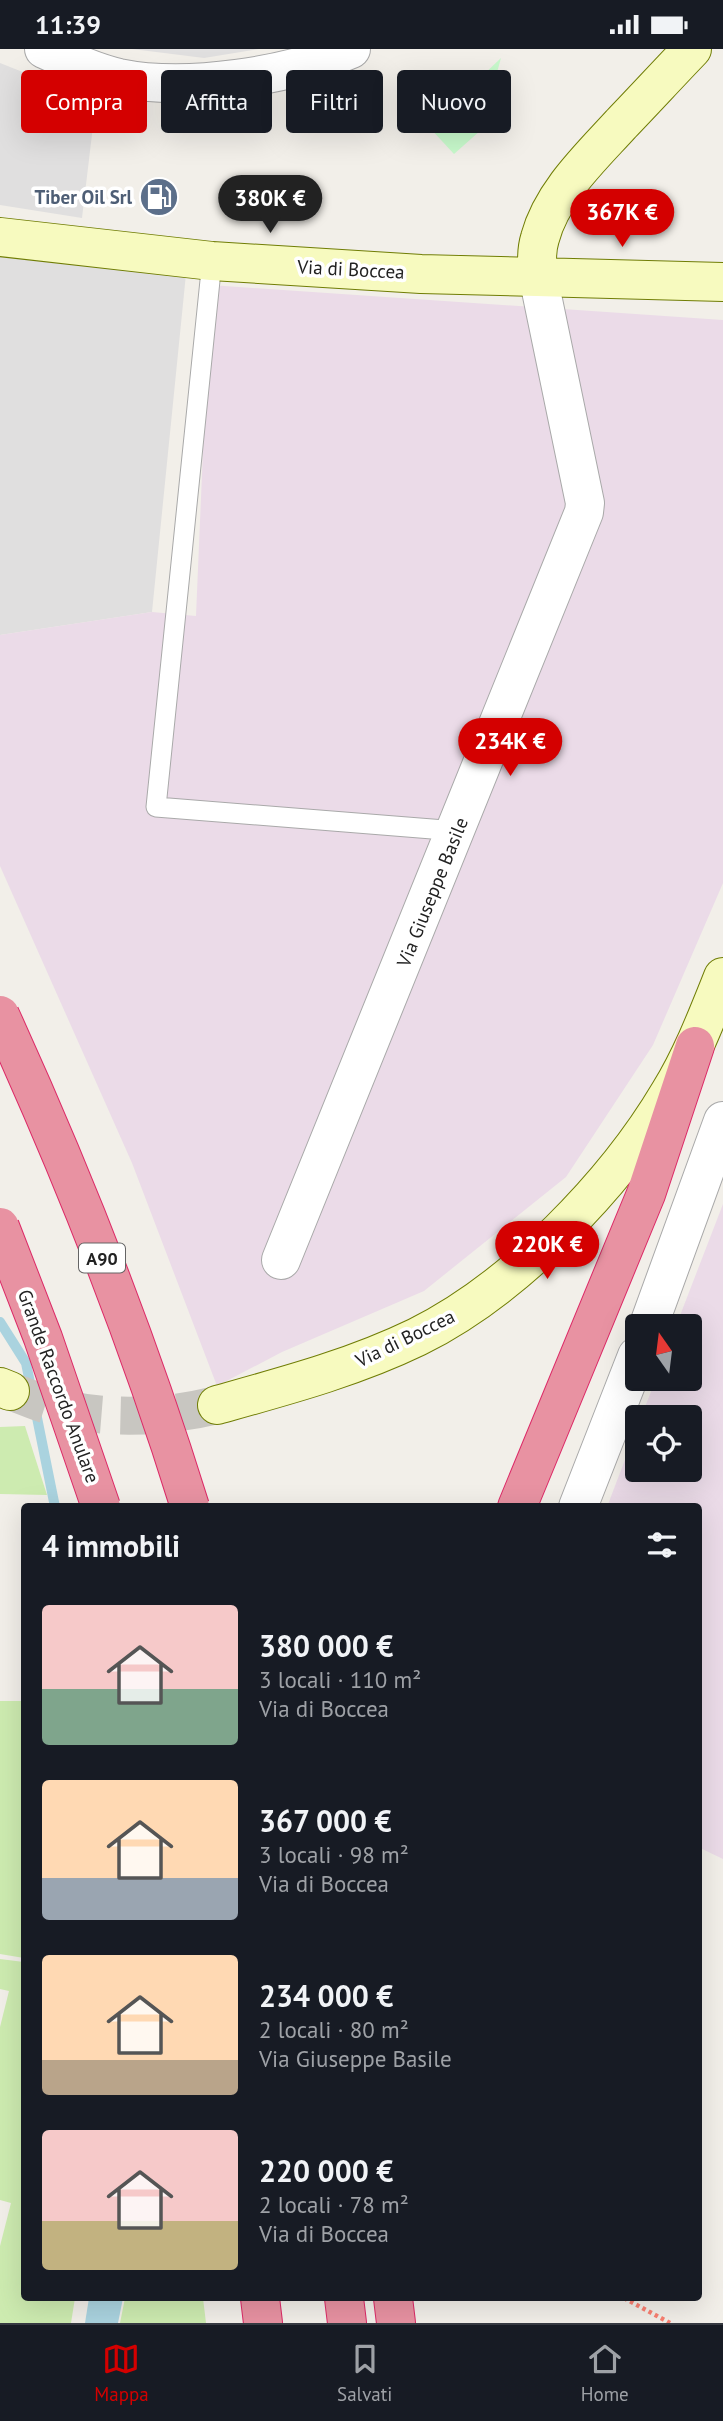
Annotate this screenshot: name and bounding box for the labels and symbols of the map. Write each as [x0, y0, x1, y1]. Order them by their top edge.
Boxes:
fuel station icon: Tiber Oil Srl [138, 176, 180, 218]
pin: 380K € [213, 176, 327, 235]
place label: Tiber Oil Srl [34, 185, 132, 209]
pin: 367K € [565, 189, 679, 249]
street label: Via di Boccea [296, 254, 405, 284]
pin: 234K € [453, 719, 567, 778]
street label: Via Giuseppe Basile [391, 814, 473, 971]
pin: 220K € [490, 1221, 604, 1281]
road number: A90 [79, 1243, 125, 1273]
street label: Grande Raccordo Anulare [13, 1286, 105, 1486]
street label: Via di Boccea [351, 1304, 459, 1373]
north arrow [625, 1314, 702, 1391]

